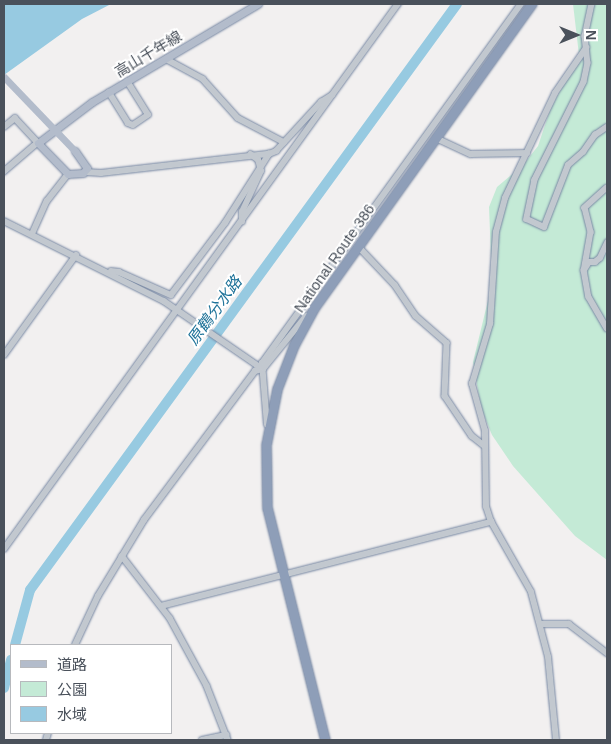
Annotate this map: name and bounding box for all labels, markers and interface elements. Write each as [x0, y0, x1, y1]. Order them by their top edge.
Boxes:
north arrow [551, 10, 601, 60]
street label: 高山千年線 [111, 27, 185, 81]
text: N [583, 30, 599, 40]
street label: National Route 386 [290, 200, 378, 316]
water label: 原鶴分水路 [184, 273, 246, 349]
legend [10, 644, 172, 734]
text: 道路 [57, 656, 87, 673]
text: 公園 [57, 681, 87, 698]
text: 水域 [57, 706, 87, 723]

